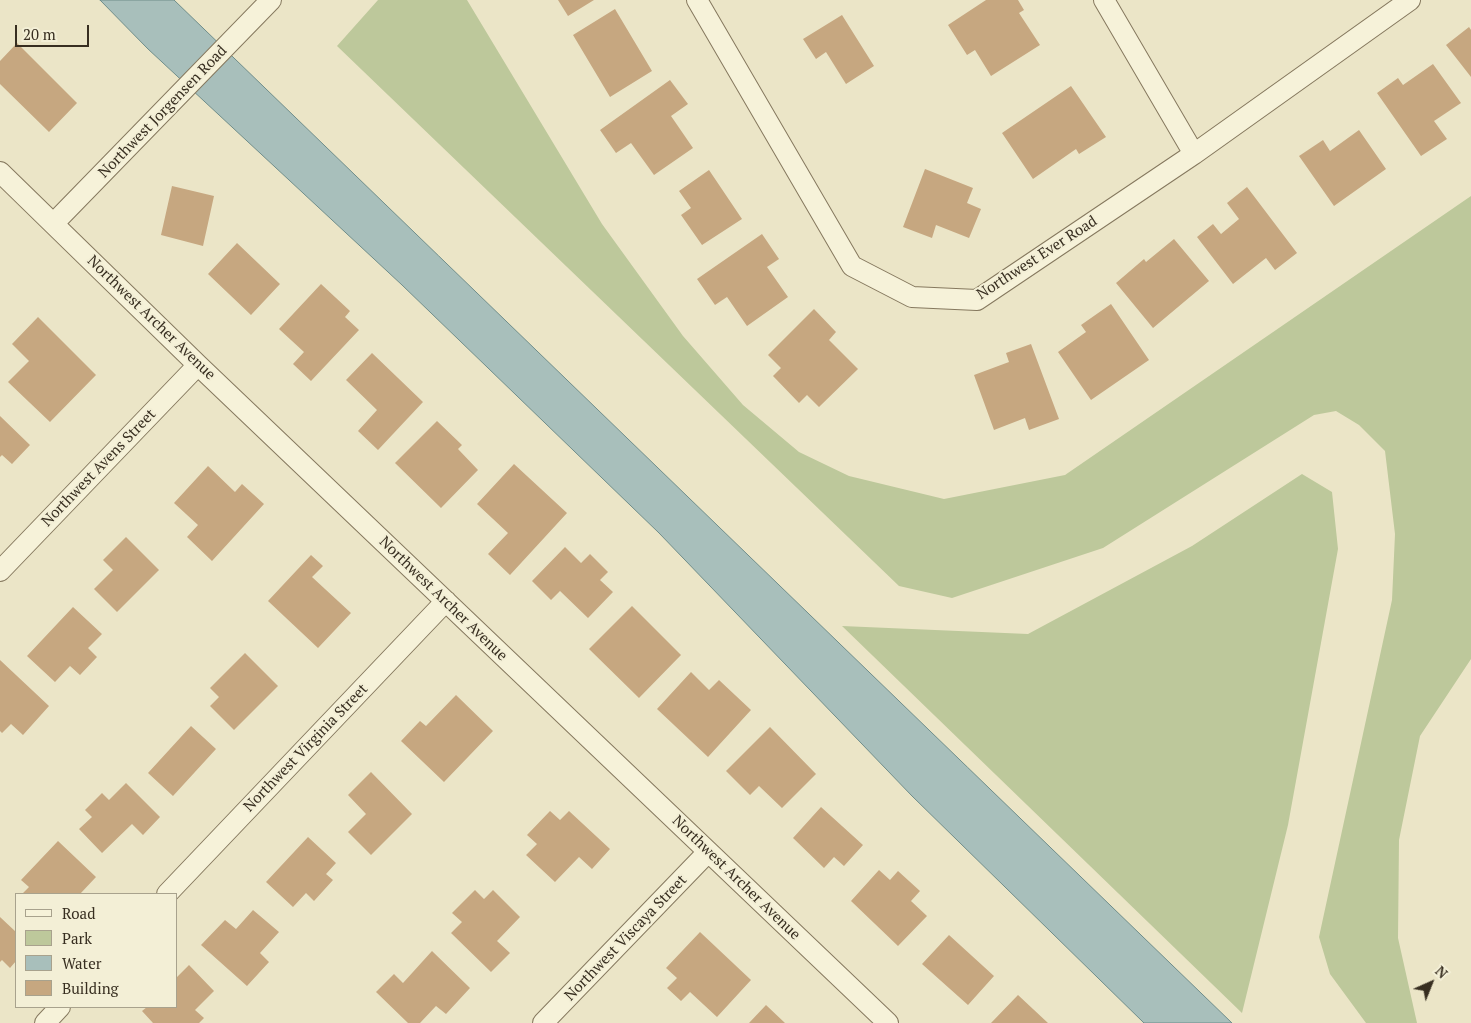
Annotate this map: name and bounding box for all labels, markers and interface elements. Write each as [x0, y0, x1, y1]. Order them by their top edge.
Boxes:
scale bar [18, 15, 91, 47]
text: 20 m [23, 24, 56, 44]
street label: Northwest Jorgensen Road [95, 42, 231, 182]
street label: Northwest Ever Road [973, 212, 1101, 304]
street label: Northwest Archer Avenue [83, 252, 219, 384]
street label: Northwest Avens Street [38, 405, 160, 531]
street label: Northwest Archer Avenue [375, 533, 511, 665]
street label: Northwest Virginia Street [240, 680, 372, 816]
street label: Northwest Archer Avenue [668, 812, 804, 944]
street label: Northwest Viscaya Street [561, 871, 691, 1005]
legend [15, 893, 178, 1008]
text: Road [62, 903, 95, 923]
text: Park [62, 928, 92, 948]
text: Water [62, 953, 101, 973]
north arrow [1406, 958, 1456, 1008]
text: N [1431, 961, 1452, 982]
text: Building [62, 978, 119, 998]

